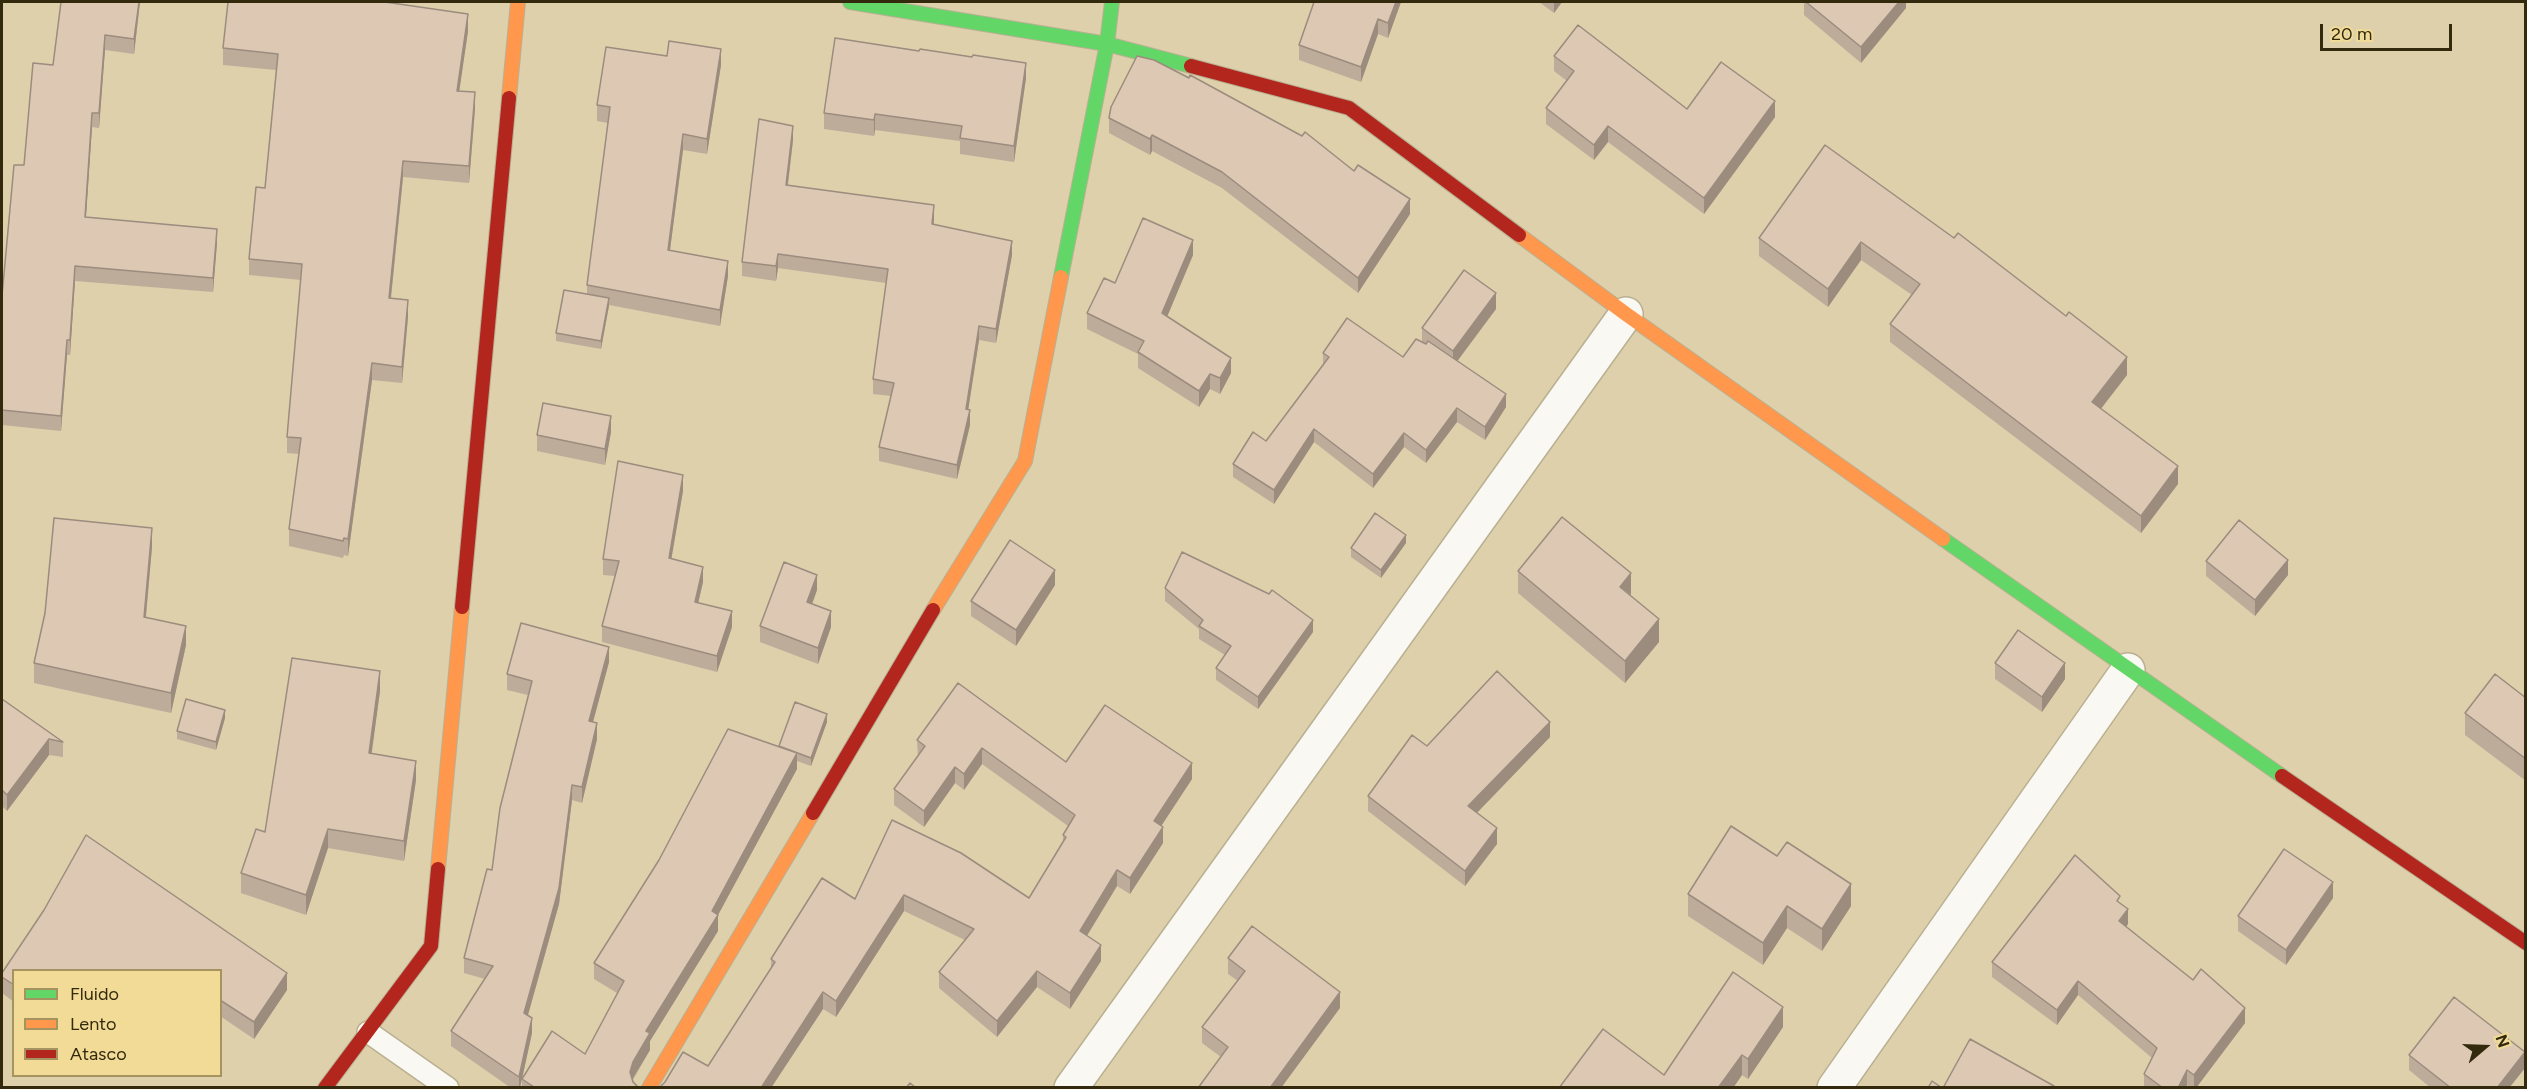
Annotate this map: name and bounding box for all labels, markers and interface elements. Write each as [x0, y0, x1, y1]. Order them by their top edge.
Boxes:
scale bar [2323, 12, 2455, 50]
text: 20 m [2331, 23, 2372, 45]
legend [12, 969, 222, 1077]
text: Fluido [70, 983, 119, 1005]
text: Lento [70, 1013, 116, 1035]
north arrow [2455, 1017, 2515, 1077]
text: N [2491, 1032, 2513, 1050]
text: Atasco [70, 1043, 127, 1065]

